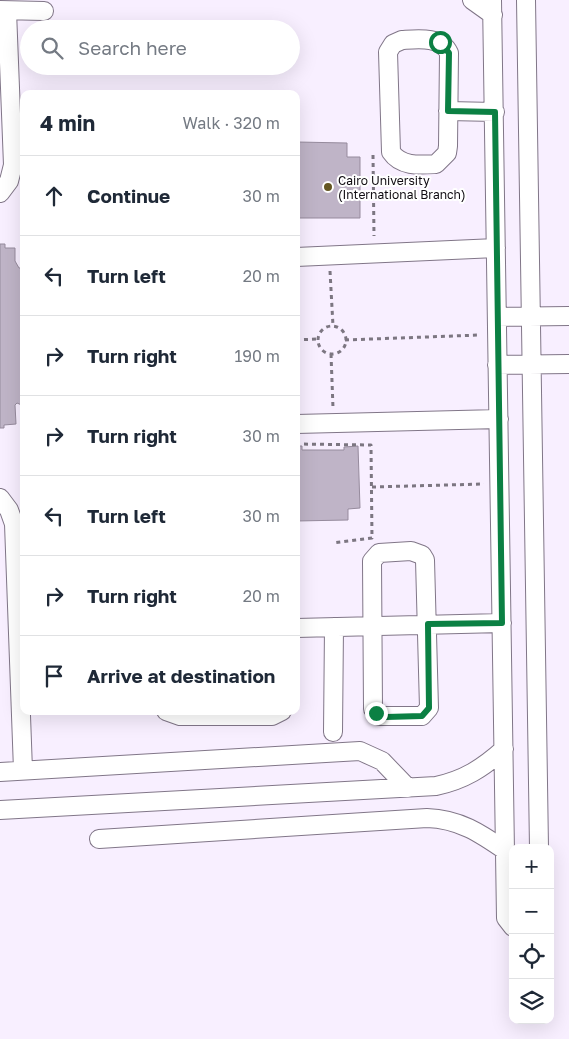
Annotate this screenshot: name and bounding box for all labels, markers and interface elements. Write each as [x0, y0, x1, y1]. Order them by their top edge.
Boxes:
search box [20, 20, 300, 75]
route start [429, 31, 452, 54]
icon: search [38, 34, 66, 62]
text: Search here [78, 36, 187, 59]
text: 4 min [40, 110, 95, 136]
text: Walk · 320 m [183, 113, 280, 133]
place label: Cairo University (International Branch) [338, 173, 466, 202]
marker: Cairo University (International Branch) [322, 181, 334, 193]
icon: ahead [40, 182, 68, 210]
text: Continue [87, 184, 170, 207]
text: 30 m [243, 186, 280, 206]
icon: left [40, 262, 68, 290]
text: Turn left [87, 264, 166, 287]
text: 20 m [243, 266, 280, 286]
icon: right [40, 342, 68, 370]
text: Turn right [87, 344, 177, 367]
text: 190 m [234, 346, 280, 366]
icon: right [40, 422, 68, 450]
text: Turn right [87, 424, 177, 447]
text: 30 m [243, 426, 280, 446]
icon: left [40, 502, 68, 530]
text: Turn left [87, 504, 166, 527]
text: 30 m [243, 506, 280, 526]
icon: right [40, 582, 68, 610]
text: Turn right [87, 584, 177, 607]
text: 20 m [243, 586, 280, 606]
icon: arrive [40, 662, 68, 690]
text: Arrive at destination [87, 664, 275, 687]
route end [365, 702, 388, 725]
map controls [509, 844, 554, 1024]
button: + [509, 844, 554, 889]
button: − [509, 889, 554, 934]
button: locate [509, 934, 554, 979]
button: layers [509, 979, 554, 1024]

